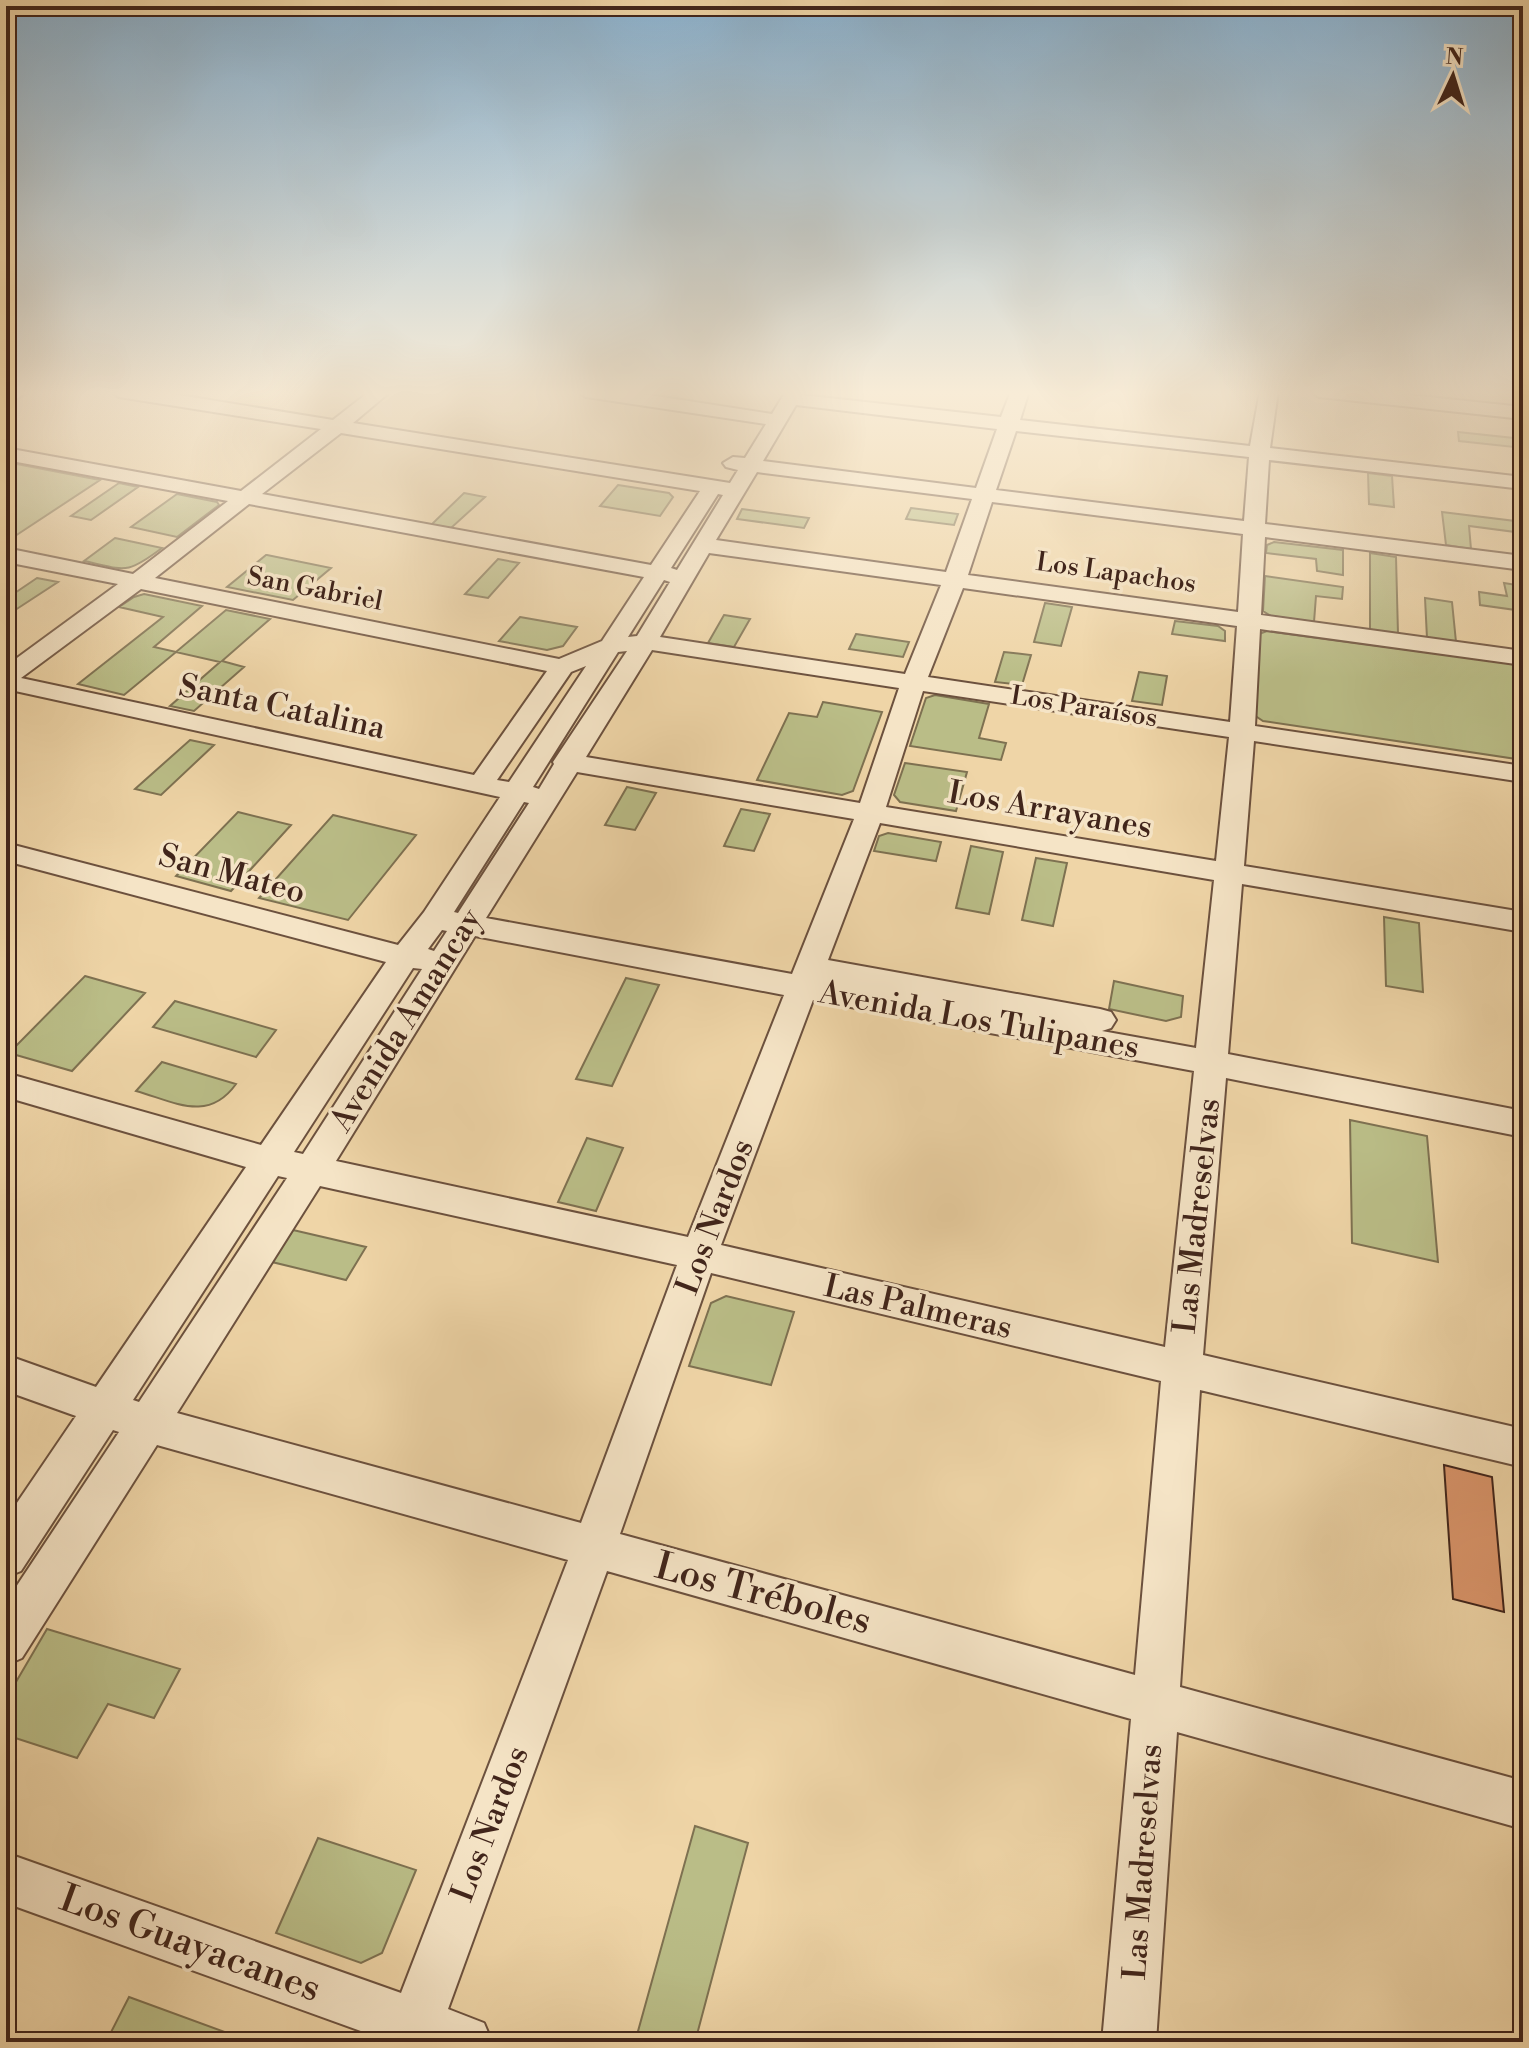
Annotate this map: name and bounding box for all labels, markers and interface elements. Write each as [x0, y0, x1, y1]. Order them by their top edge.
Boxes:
north arrow [1413, 36, 1493, 116]
text: N [1445, 43, 1465, 72]
street label: Los Lapachos [1034, 546, 1198, 600]
street label: San Gabriel [245, 560, 386, 618]
street label: Santa Catalina [175, 666, 390, 749]
street label: Los Paraísos [1008, 680, 1160, 734]
street label: Los Arrayanes [945, 772, 1155, 848]
street label: San Mateo [154, 835, 310, 913]
street label: Avenida Amancay [321, 901, 491, 1140]
street label: Avenida Los Tulipanes [815, 972, 1142, 1068]
street label: Las Madreselvas [1165, 1096, 1229, 1336]
street label: Los Nardos [667, 1134, 763, 1300]
street label: Las Palmeras [820, 1266, 1016, 1348]
street label: Los Tréboles [650, 1543, 876, 1645]
street label: Los Nardos [442, 1741, 538, 1907]
street label: Las Madreselvas [1115, 1743, 1171, 1981]
street label: Los Guayacanes [53, 1875, 327, 2013]

